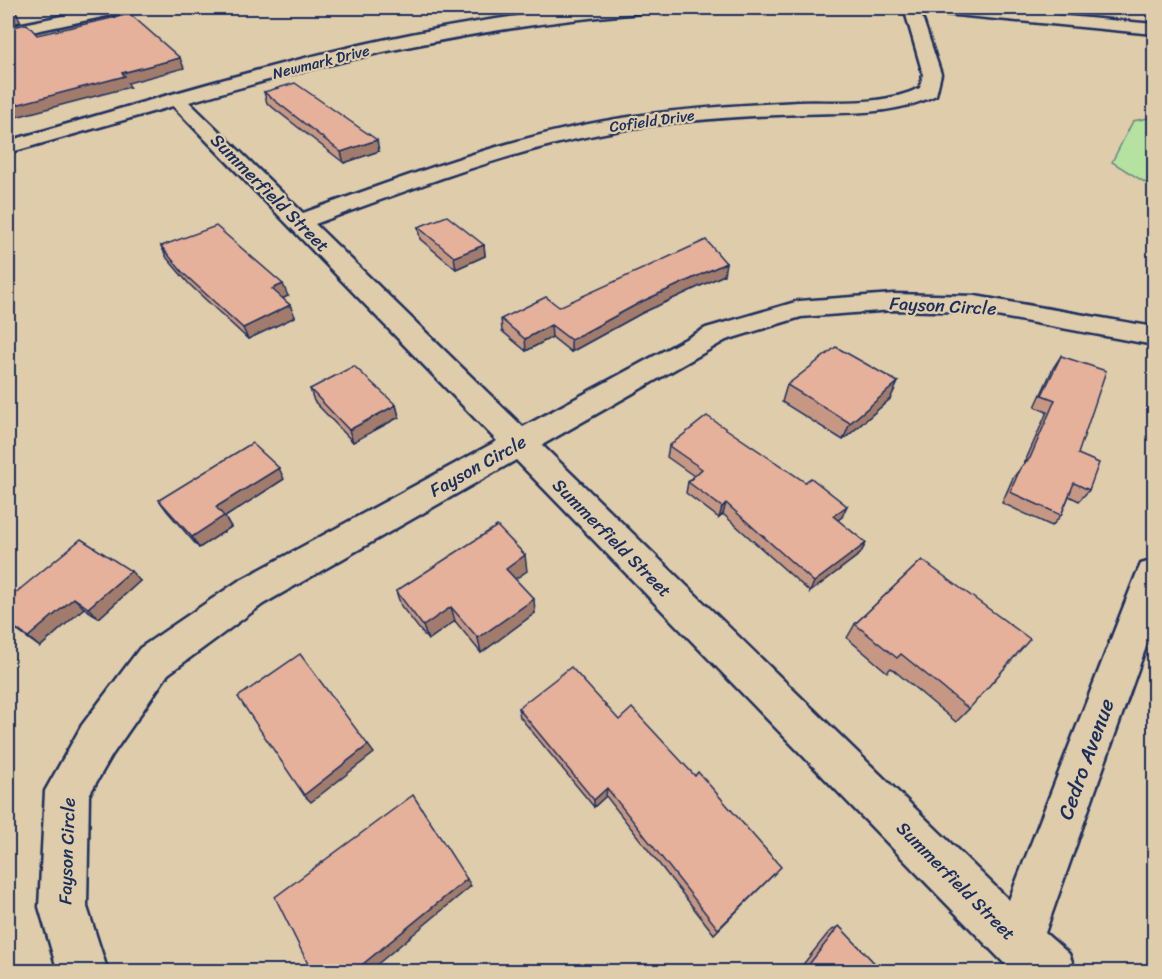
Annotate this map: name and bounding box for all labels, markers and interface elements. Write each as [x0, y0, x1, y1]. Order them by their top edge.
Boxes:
street label: Newmark Drive [270, 37, 373, 87]
street label: Cofield Drive [608, 102, 697, 140]
street label: Summerfield Street [203, 126, 338, 261]
street label: Fayson Circle [889, 287, 997, 325]
street label: Fayson Circle [423, 426, 533, 506]
street label: Summerfield Street [545, 471, 680, 606]
street label: Cedro Avenue [1046, 693, 1126, 825]
street label: Fayson Circle [49, 797, 85, 905]
street label: Summerfield Street [889, 814, 1024, 949]

